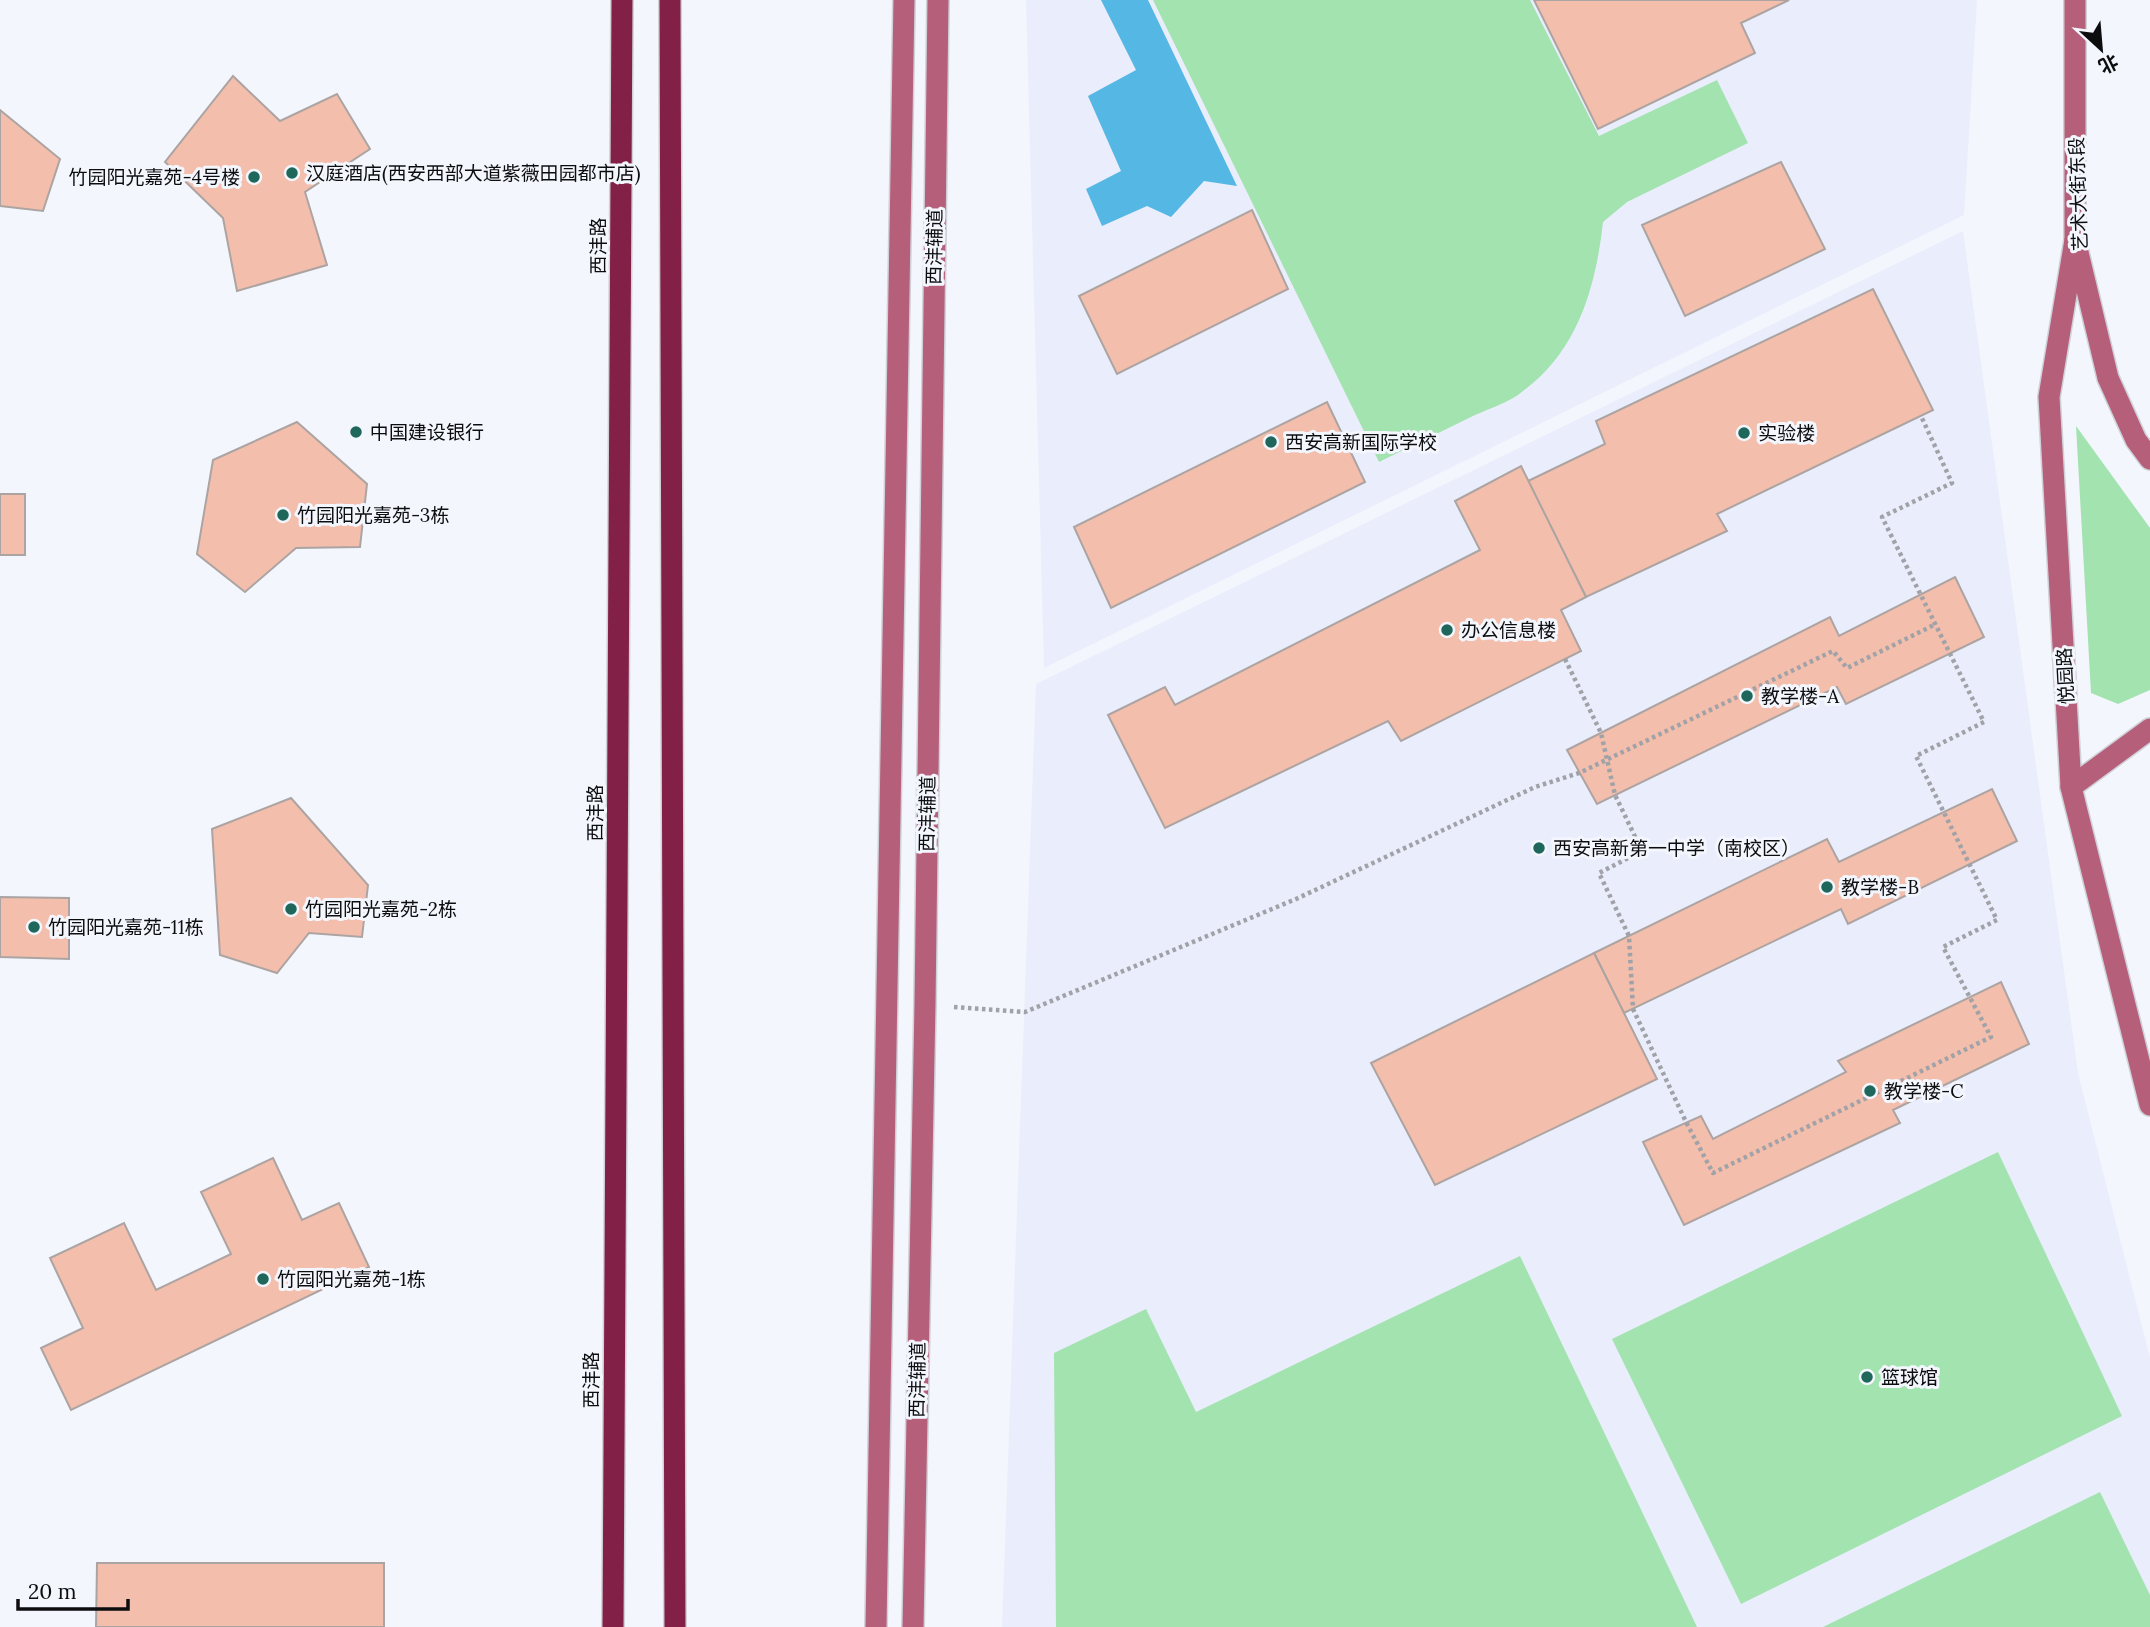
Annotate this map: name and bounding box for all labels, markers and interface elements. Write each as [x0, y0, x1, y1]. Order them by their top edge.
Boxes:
north arrow [2066, 14, 2136, 84]
text: 北 [2095, 49, 2122, 79]
street label: 艺术大街东段 [2064, 137, 2092, 251]
place label: 汉庭酒店(西安西部大道紫薇田园都市店) [306, 161, 641, 186]
place label: 竹园阳光嘉苑-4号楼 [68, 165, 240, 189]
marker: 汉庭酒店(西安西部大道紫薇田园都市店) [284, 165, 300, 181]
marker: 竹园阳光嘉苑-4号楼 [246, 169, 262, 185]
street label: 西沣辅道 [921, 209, 947, 285]
street label: 西沣路 [586, 217, 610, 275]
place label: 中国建设银行 [370, 420, 484, 444]
place label: 实验楼 [1758, 421, 1815, 445]
marker: 中国建设银行 [348, 424, 364, 440]
marker: 实验楼 [1736, 425, 1752, 441]
place label: 西安高新国际学校 [1285, 430, 1437, 454]
marker: 西安高新国际学校 [1263, 434, 1279, 450]
place label: 竹园阳光嘉苑-3栋 [297, 503, 449, 527]
marker: 竹园阳光嘉苑-3栋 [275, 507, 291, 523]
place label: 办公信息楼 [1461, 618, 1556, 642]
marker: 办公信息楼 [1439, 622, 1455, 638]
street label: 悦园路 [2052, 647, 2078, 705]
place label: 教学楼-A [1761, 684, 1840, 708]
marker: 教学楼-A [1739, 688, 1755, 704]
street label: 西沣辅道 [914, 776, 940, 852]
street label: 西沣路 [583, 784, 607, 842]
place label: 西安高新第一中学（南校区） [1553, 836, 1800, 860]
marker: 西安高新第一中学（南校区） [1531, 840, 1547, 856]
place label: 教学楼-B [1841, 875, 1919, 899]
marker: 教学楼-B [1819, 879, 1835, 895]
place label: 竹园阳光嘉苑-2栋 [305, 897, 457, 921]
marker: 竹园阳光嘉苑-2栋 [283, 901, 299, 917]
place label: 竹园阳光嘉苑-11栋 [48, 915, 204, 939]
marker: 竹园阳光嘉苑-11栋 [26, 919, 42, 935]
place label: 教学楼-C [1884, 1079, 1964, 1103]
marker: 教学楼-C [1862, 1083, 1878, 1099]
place label: 竹园阳光嘉苑-1栋 [277, 1267, 426, 1291]
marker: 竹园阳光嘉苑-1栋 [255, 1271, 271, 1287]
street label: 西沣辅道 [904, 1342, 930, 1418]
street label: 西沣路 [579, 1351, 603, 1409]
place label: 篮球馆 [1881, 1365, 1938, 1389]
marker: 篮球馆 [1859, 1369, 1875, 1385]
scale bar [18, 1568, 128, 1612]
text: 20 m [28, 1578, 77, 1605]

